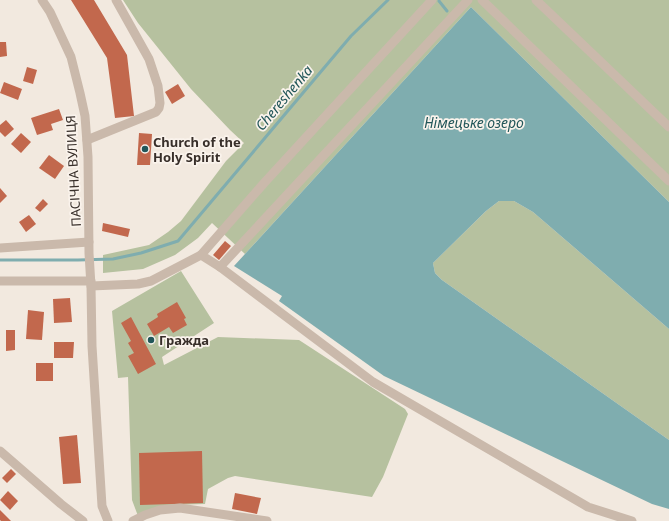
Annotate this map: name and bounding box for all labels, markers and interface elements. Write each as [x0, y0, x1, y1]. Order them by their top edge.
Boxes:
water label: Chereshenka [251, 61, 317, 134]
water label: Німецьке озеро [424, 113, 524, 132]
street label: ПАСІЧНА ВУЛИЦЯ [61, 115, 85, 227]
place label: Church of the Holy Spirit [153, 133, 241, 166]
marker: Church of the Holy Spirit [140, 144, 150, 154]
place label: Гражда [159, 331, 209, 349]
marker: Гражда [146, 335, 156, 345]

